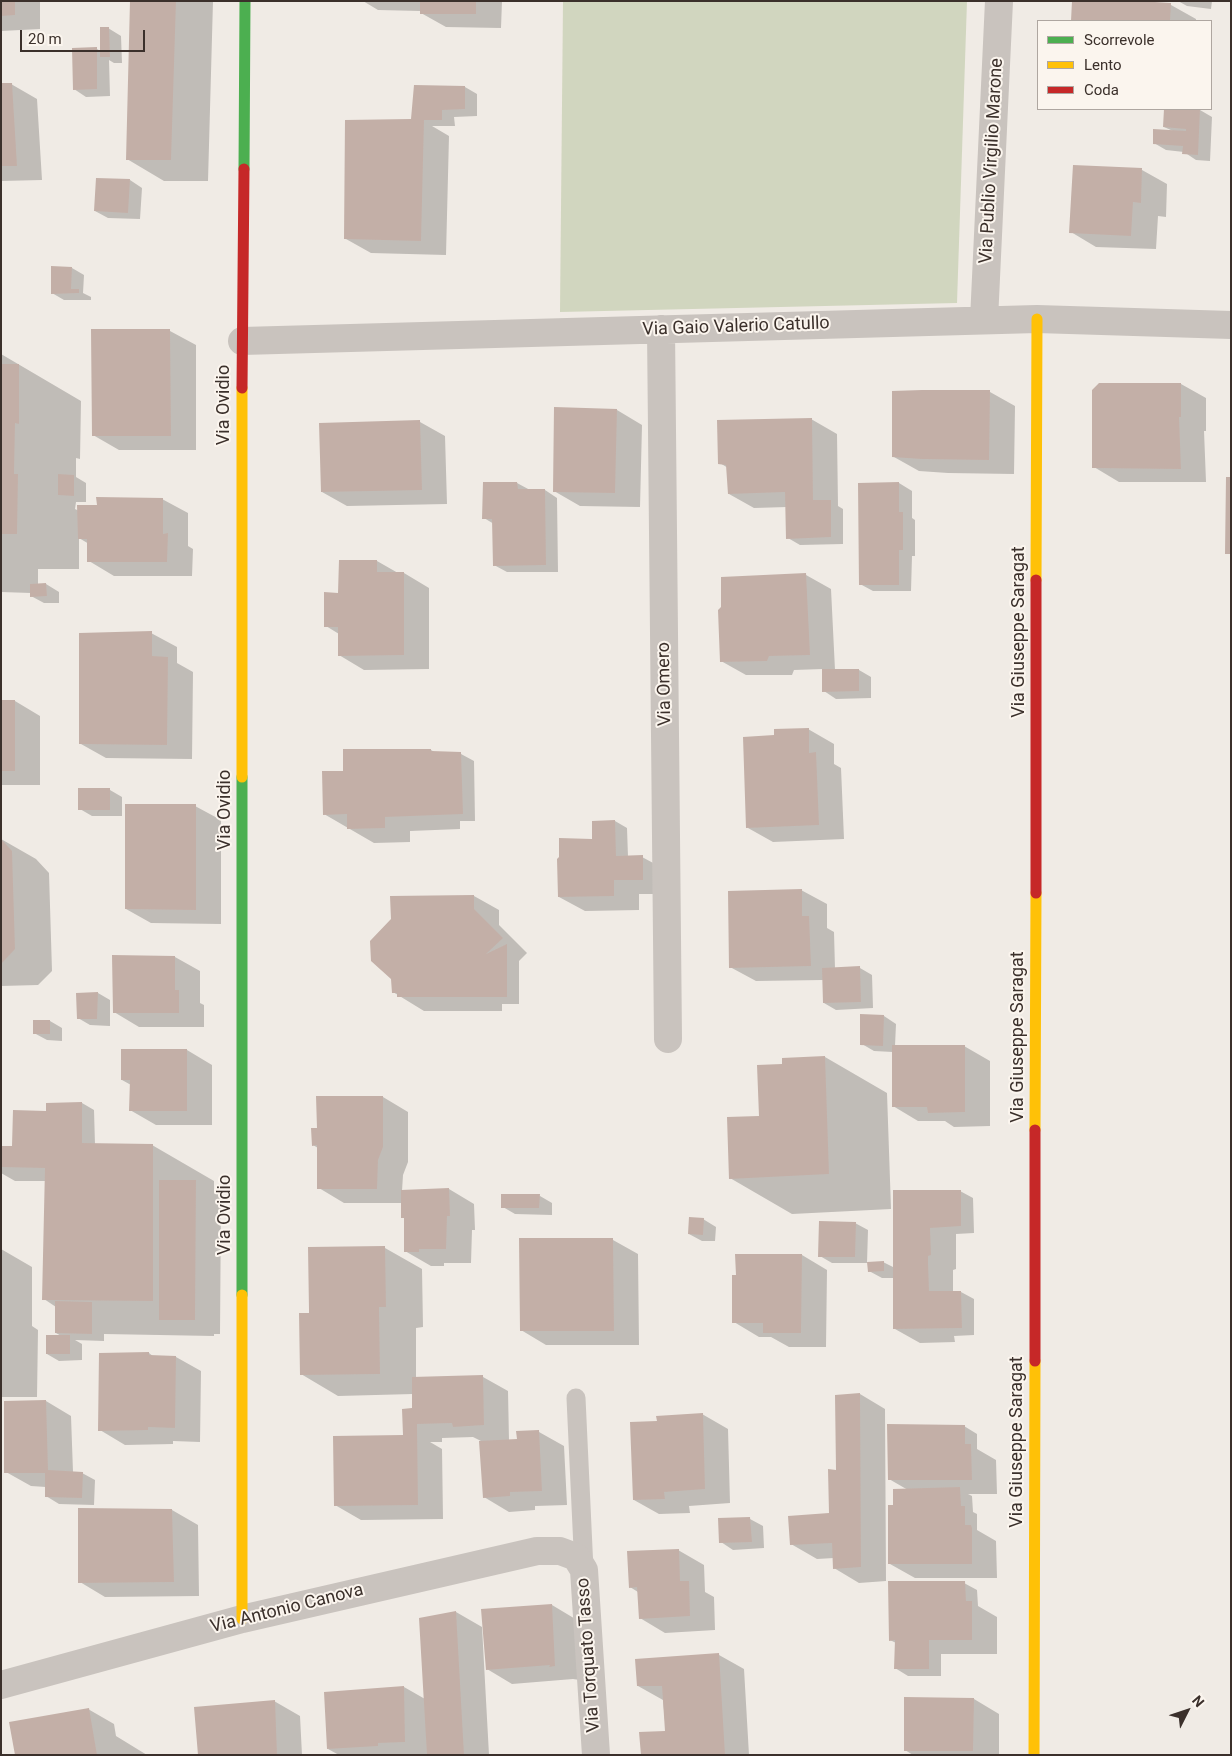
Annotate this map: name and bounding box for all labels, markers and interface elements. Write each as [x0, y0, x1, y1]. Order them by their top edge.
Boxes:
scale bar [22, 20, 148, 52]
legend [1037, 20, 1212, 110]
text: 20 m [28, 30, 62, 48]
text: Scorrevole [1084, 31, 1155, 49]
text: Lento [1084, 56, 1122, 74]
street label: Via Publio Virgilio Marone [976, 58, 1008, 264]
text: Coda [1084, 81, 1119, 99]
street label: Via Gaio Valerio Catullo [642, 313, 830, 341]
street label: Via Ovidio [213, 365, 235, 445]
street label: Via Giuseppe Saragat [1008, 546, 1030, 718]
street label: Via Omero [653, 642, 677, 726]
street label: Via Ovidio [214, 770, 236, 850]
street label: Via Giuseppe Saragat [1007, 951, 1029, 1123]
street label: Via Ovidio [214, 1175, 236, 1255]
street label: Via Giuseppe Saragat [1006, 1356, 1028, 1528]
street label: Via Torquato Tasso [573, 1577, 605, 1733]
street label: Via Antonio Canova [208, 1580, 366, 1638]
north arrow [1162, 1686, 1212, 1736]
text: N [1189, 1692, 1208, 1710]

